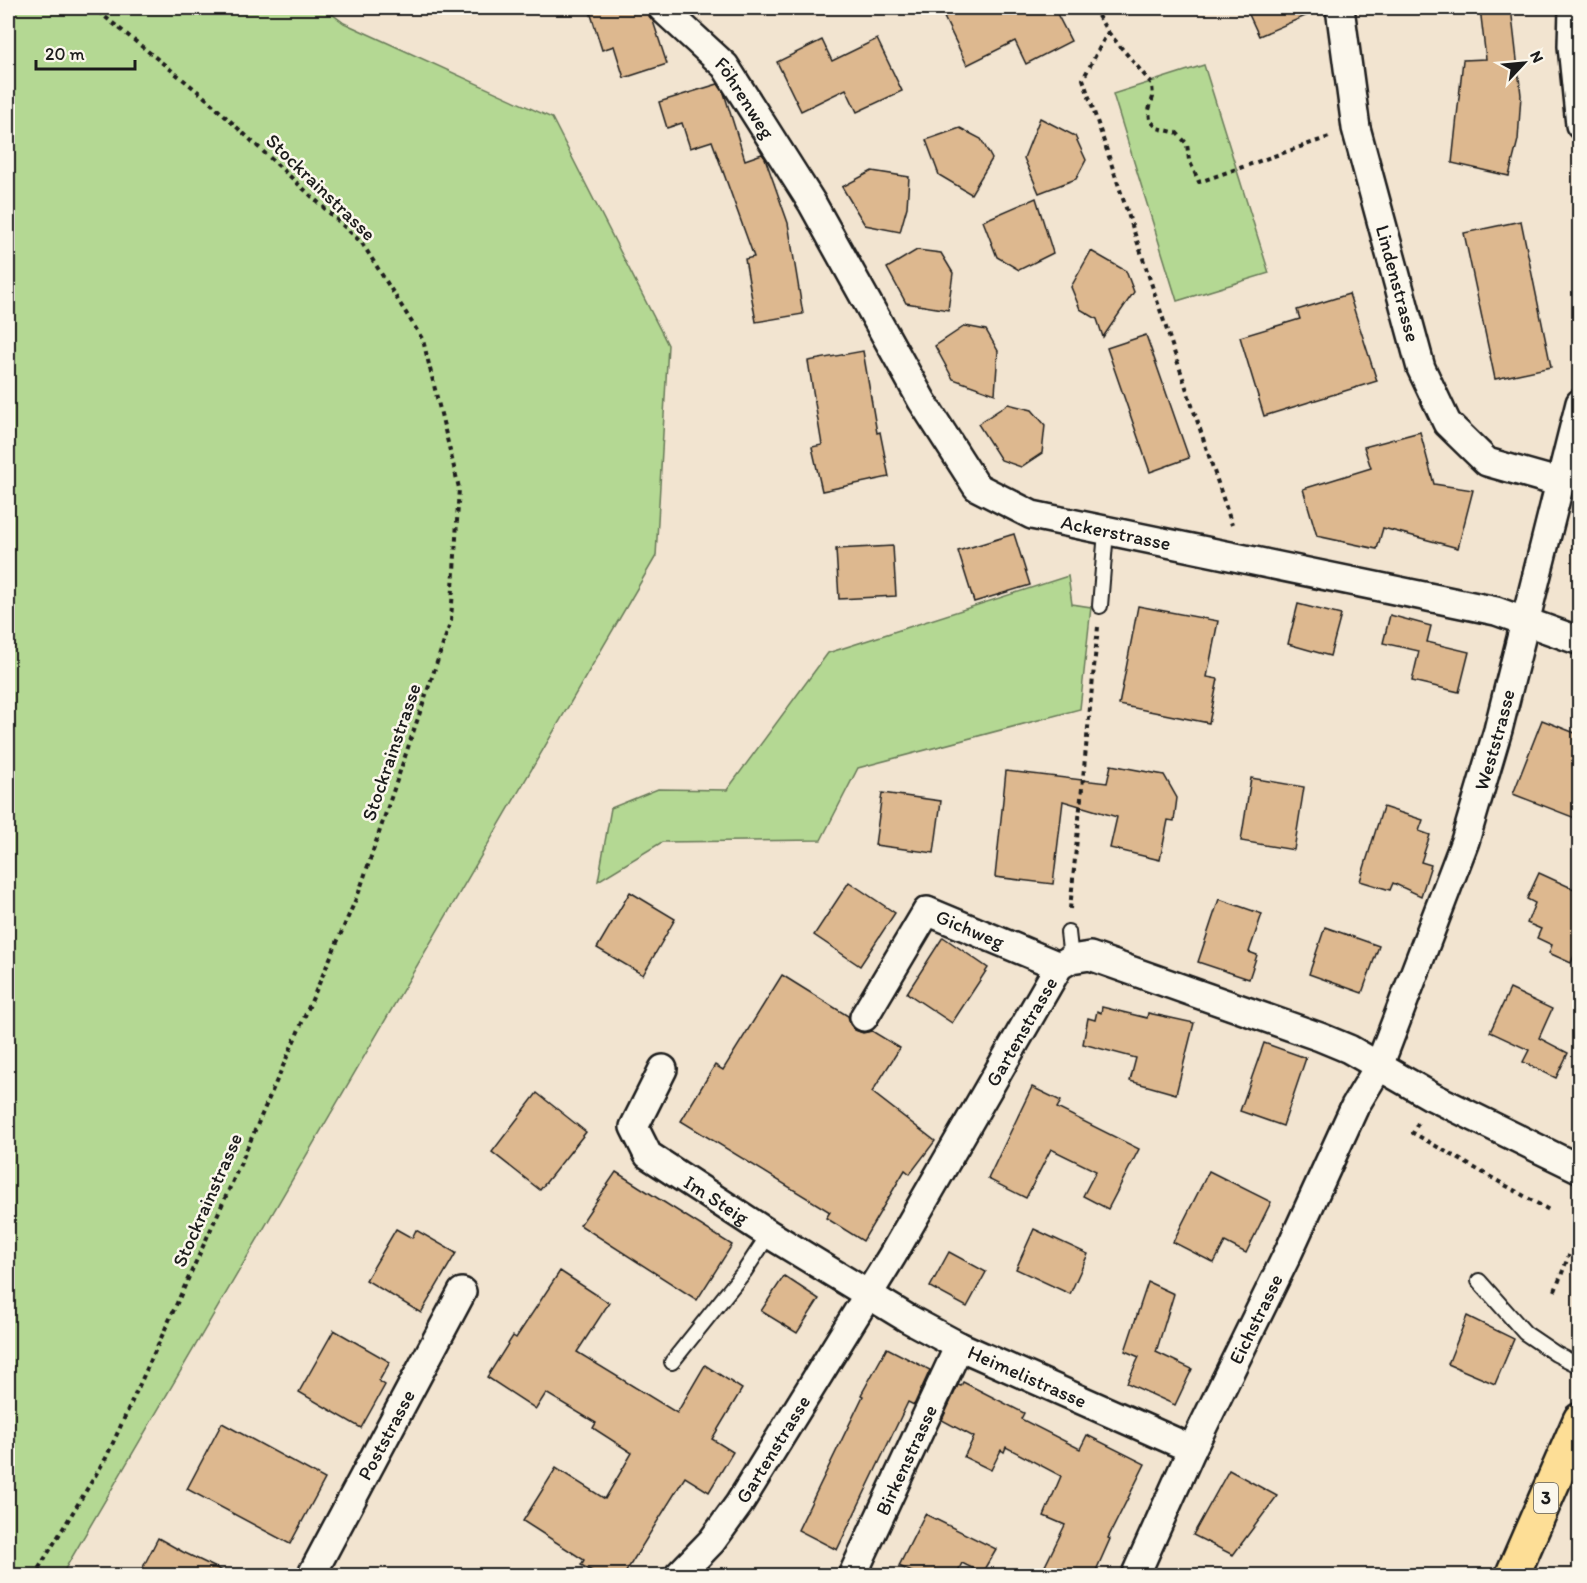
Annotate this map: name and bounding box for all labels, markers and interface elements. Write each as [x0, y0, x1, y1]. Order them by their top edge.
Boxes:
scale bar [36, 33, 135, 71]
north arrow [1494, 33, 1554, 93]
text: 20 m [45, 43, 85, 65]
text: N [1526, 48, 1548, 66]
street label: Föhrenweg [710, 51, 780, 144]
street label: Stockrainstrasse [261, 128, 381, 246]
street label: Lindenstrasse [1371, 222, 1425, 344]
street label: Ackerstrasse [1059, 509, 1173, 555]
street label: Stockrainstrasse [356, 680, 426, 824]
street label: Weststrasse [1469, 687, 1520, 793]
street label: Gichweg [932, 904, 1009, 954]
street label: Gartenstrasse [980, 972, 1062, 1091]
street label: Stockrainstrasse [167, 1129, 247, 1271]
street label: Im Steig [680, 1170, 754, 1230]
street label: Eichstrasse [1224, 1270, 1288, 1368]
street label: Heimelistrasse [964, 1340, 1090, 1413]
street label: Poststrasse [352, 1385, 420, 1484]
street label: Gartenstrasse [730, 1391, 815, 1508]
street label: Birkenstrasse [870, 1401, 942, 1519]
road number: 3 [1534, 1483, 1558, 1513]

